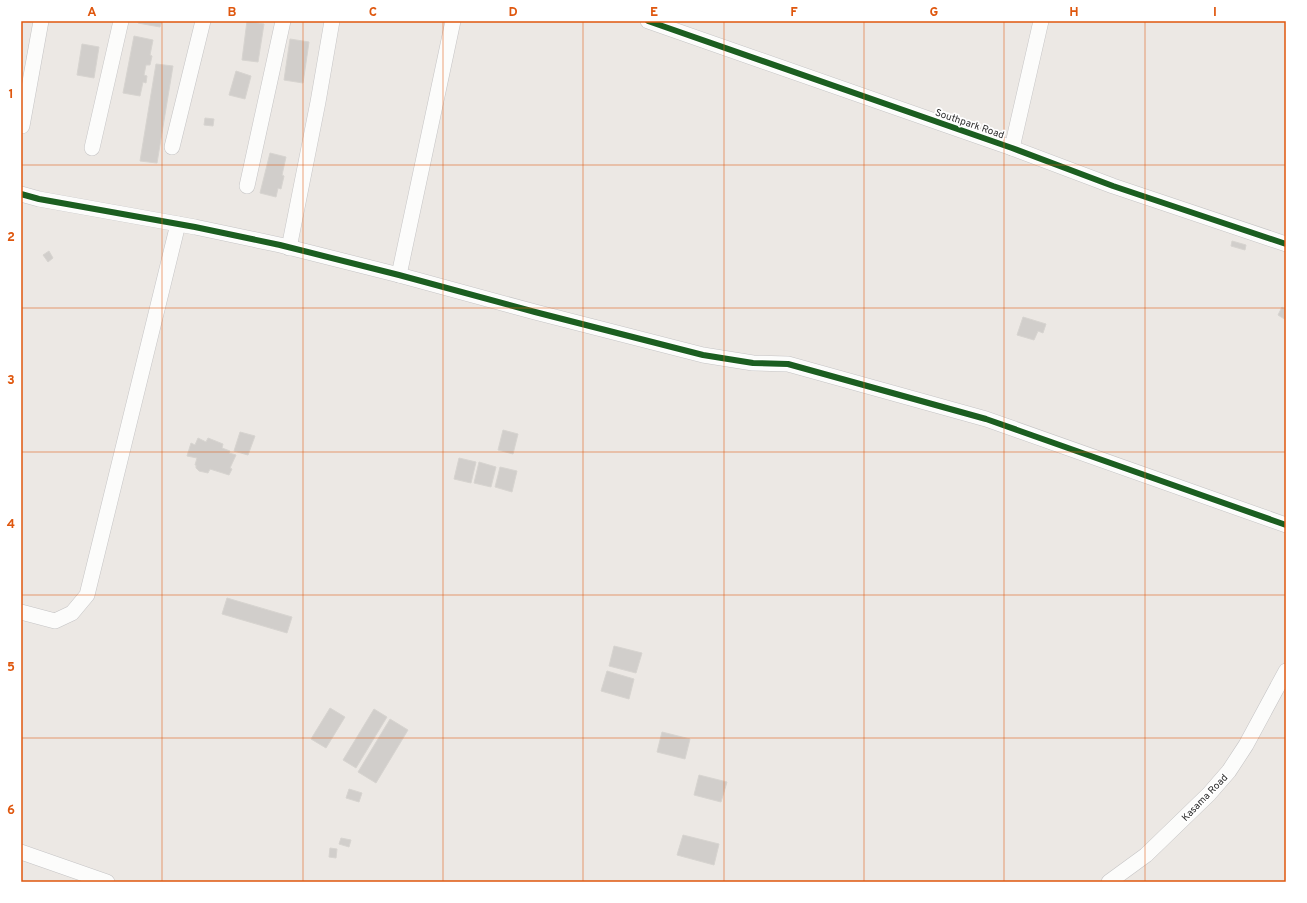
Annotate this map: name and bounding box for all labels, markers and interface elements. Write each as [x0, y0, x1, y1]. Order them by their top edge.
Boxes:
text: A [87, 5, 97, 21]
text: B [228, 5, 237, 21]
text: C [369, 5, 377, 21]
text: D [508, 5, 518, 21]
text: E [650, 5, 658, 21]
text: F [790, 5, 798, 21]
text: G [930, 5, 939, 21]
text: H [1069, 5, 1079, 21]
text: I [1213, 5, 1217, 21]
text: 1 [8, 87, 14, 103]
street label: Southpark Road [933, 107, 1006, 142]
text: 2 [7, 230, 15, 246]
text: 3 [7, 373, 15, 389]
text: 4 [7, 517, 15, 533]
text: 5 [7, 660, 15, 676]
street label: Kasama Road [1179, 772, 1231, 824]
text: 6 [7, 803, 15, 819]

